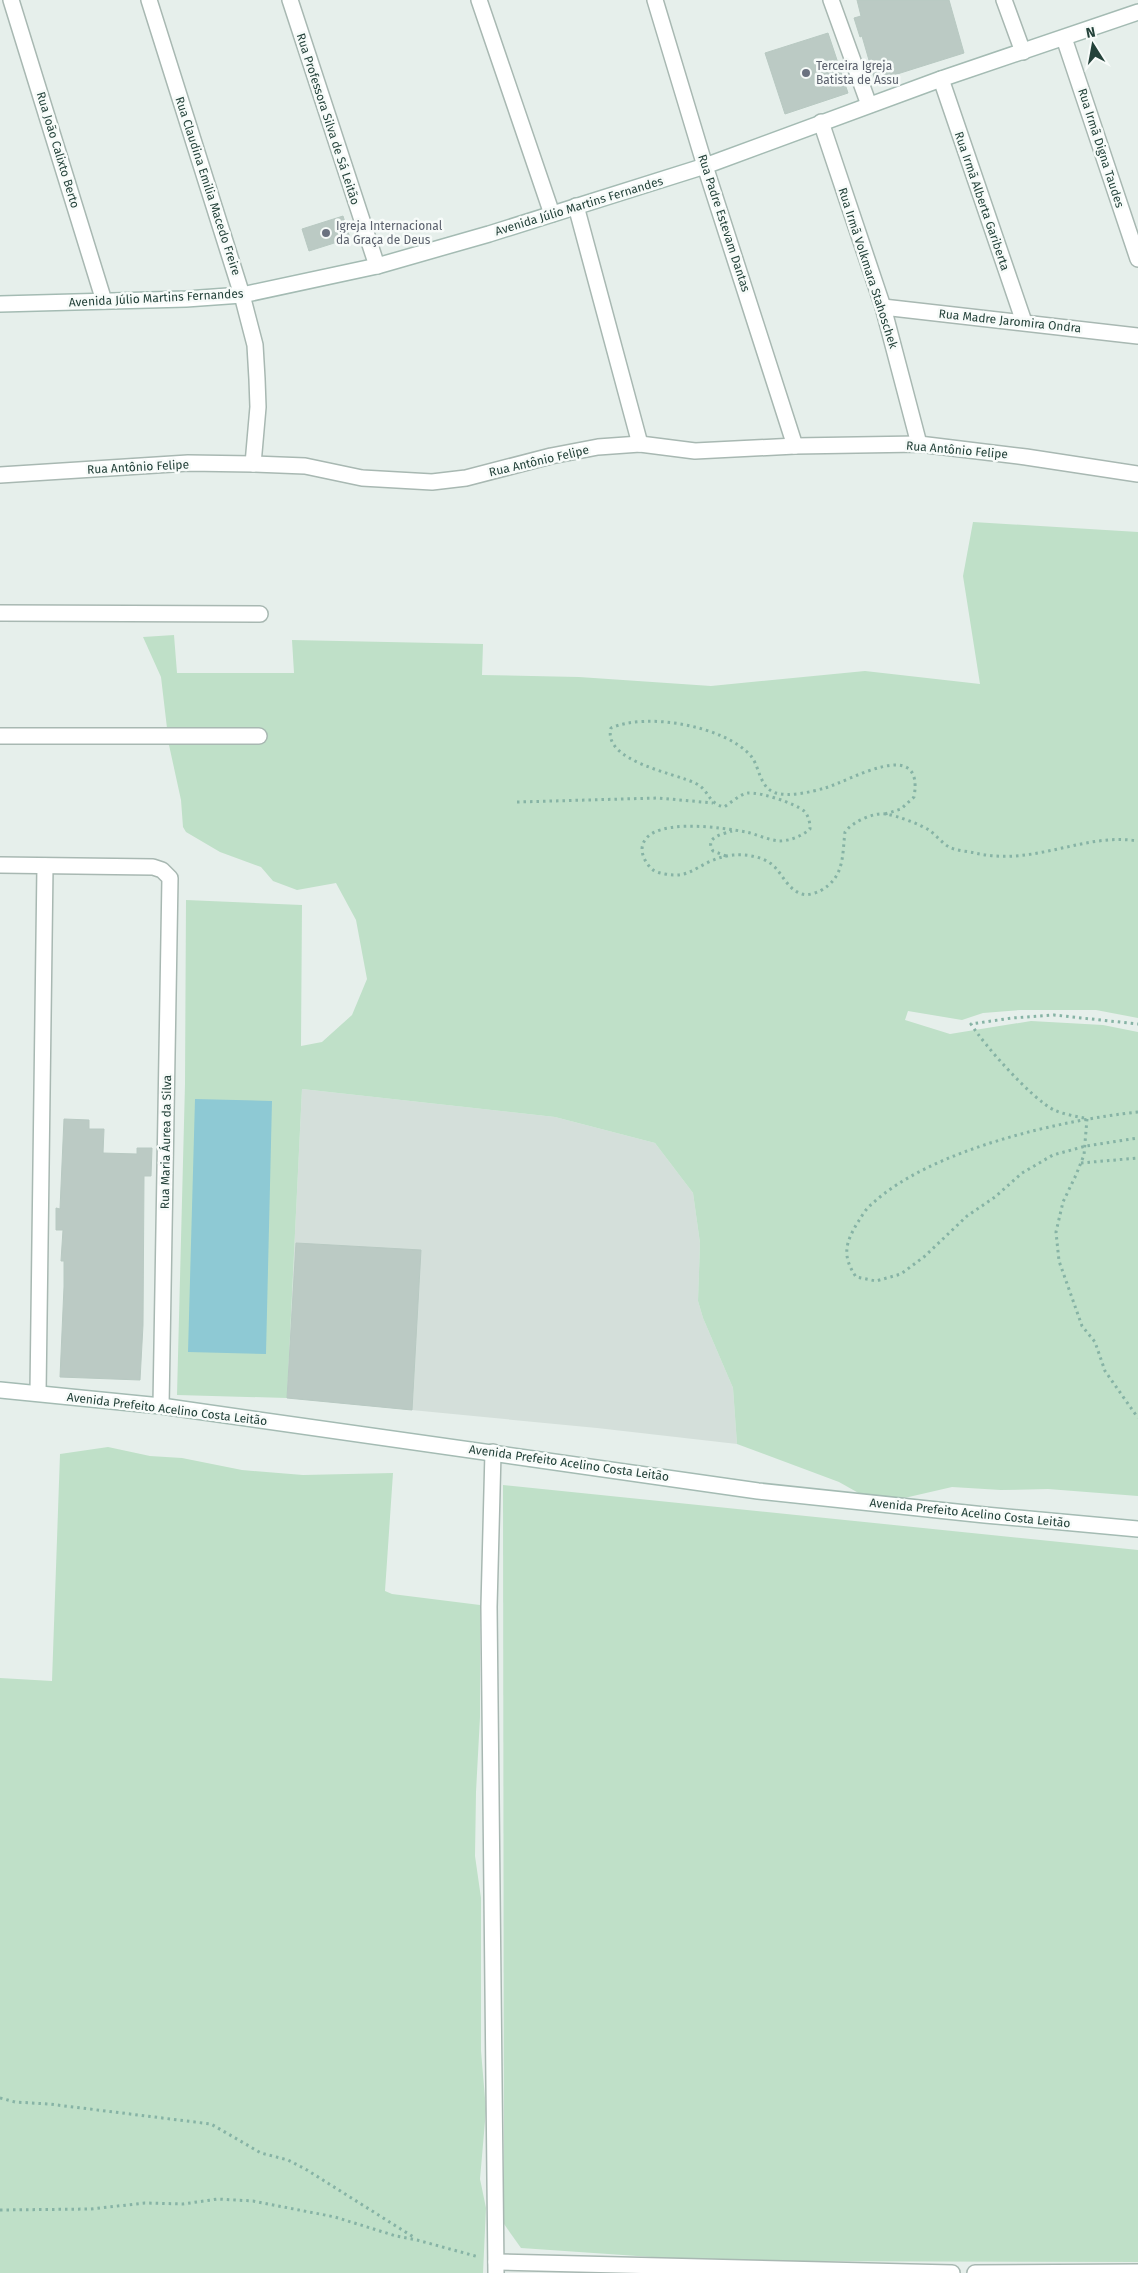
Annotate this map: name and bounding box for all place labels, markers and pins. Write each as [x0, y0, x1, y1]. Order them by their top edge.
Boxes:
place label: Terceira Igreja Batista de Assu [816, 59, 899, 87]
marker: Terceira Igreja Batista de Assu [800, 67, 812, 79]
place label: Igreja Internacional da Graça de Deus [336, 219, 443, 247]
marker: Igreja Internacional da Graça de Deus [320, 227, 332, 239]

